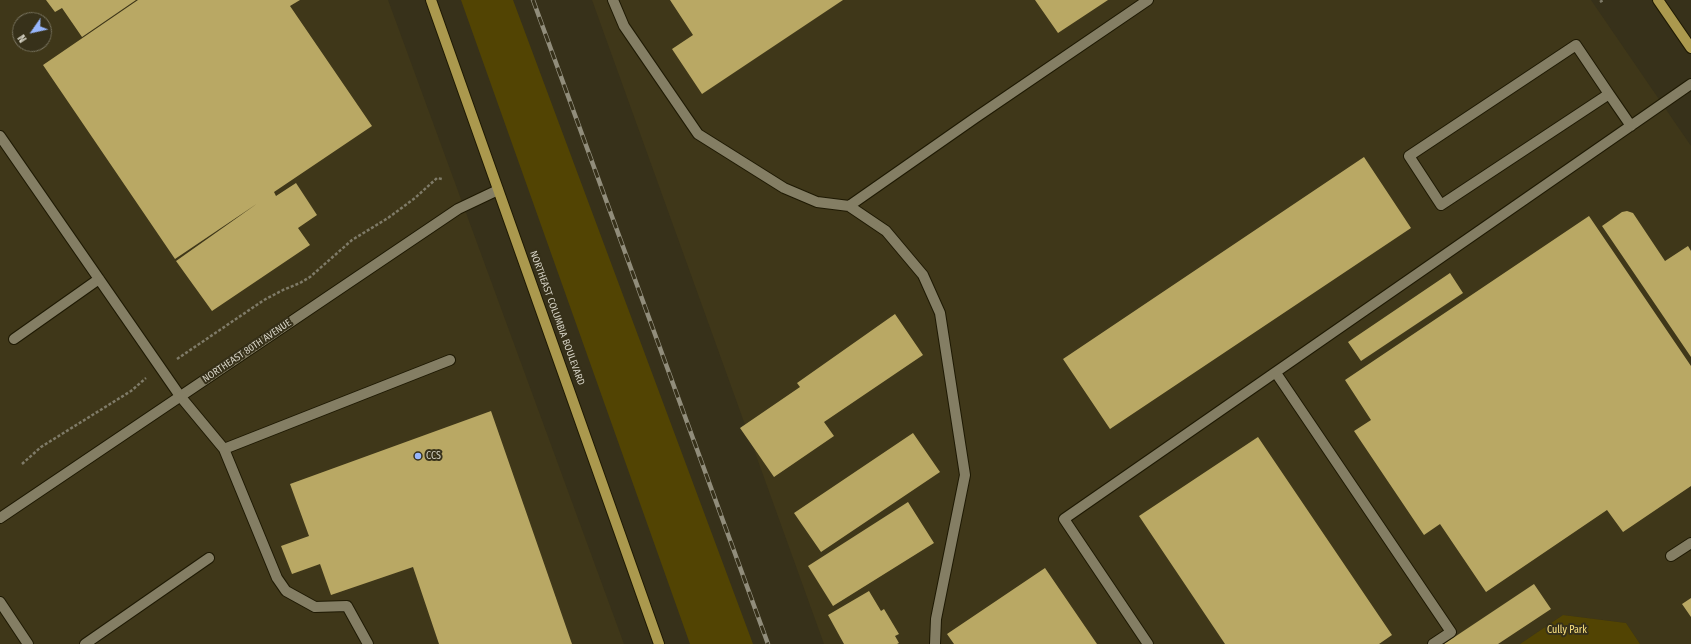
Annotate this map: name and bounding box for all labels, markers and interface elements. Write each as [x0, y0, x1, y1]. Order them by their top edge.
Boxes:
north arrow [12, 12, 52, 52]
text: N [15, 32, 30, 45]
street label: NORTHEAST COLUMBIA BOULEVARD [527, 249, 587, 387]
street label: NORTHEAST 80TH AVENUE [200, 317, 294, 385]
place label: CCS [426, 450, 441, 462]
marker: CCS [413, 451, 423, 461]
park label: Cully Park [1547, 624, 1587, 636]

